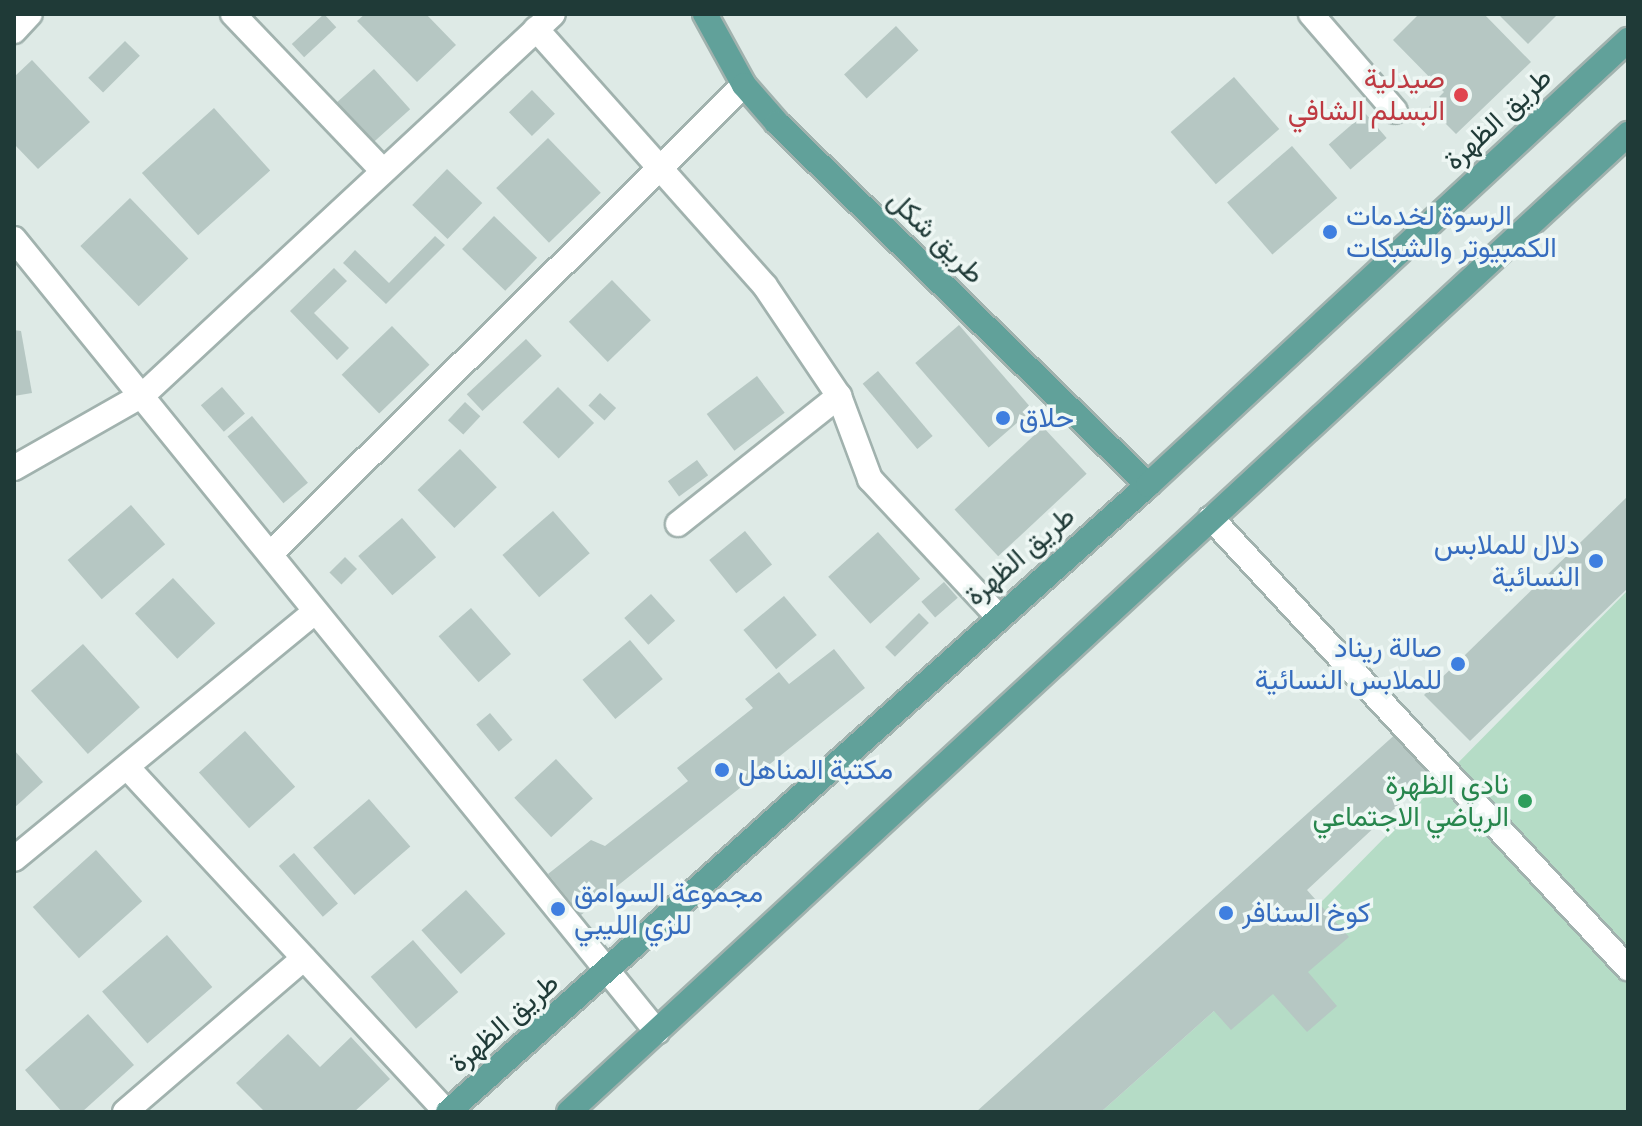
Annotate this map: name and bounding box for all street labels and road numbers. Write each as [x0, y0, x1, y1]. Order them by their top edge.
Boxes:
street label: طريق الظهرة [1437, 61, 1559, 177]
street label: طريق شكل [881, 183, 991, 291]
street label: طريق الظهرة [958, 499, 1082, 613]
street label: طريق الظهرة [442, 966, 566, 1080]

